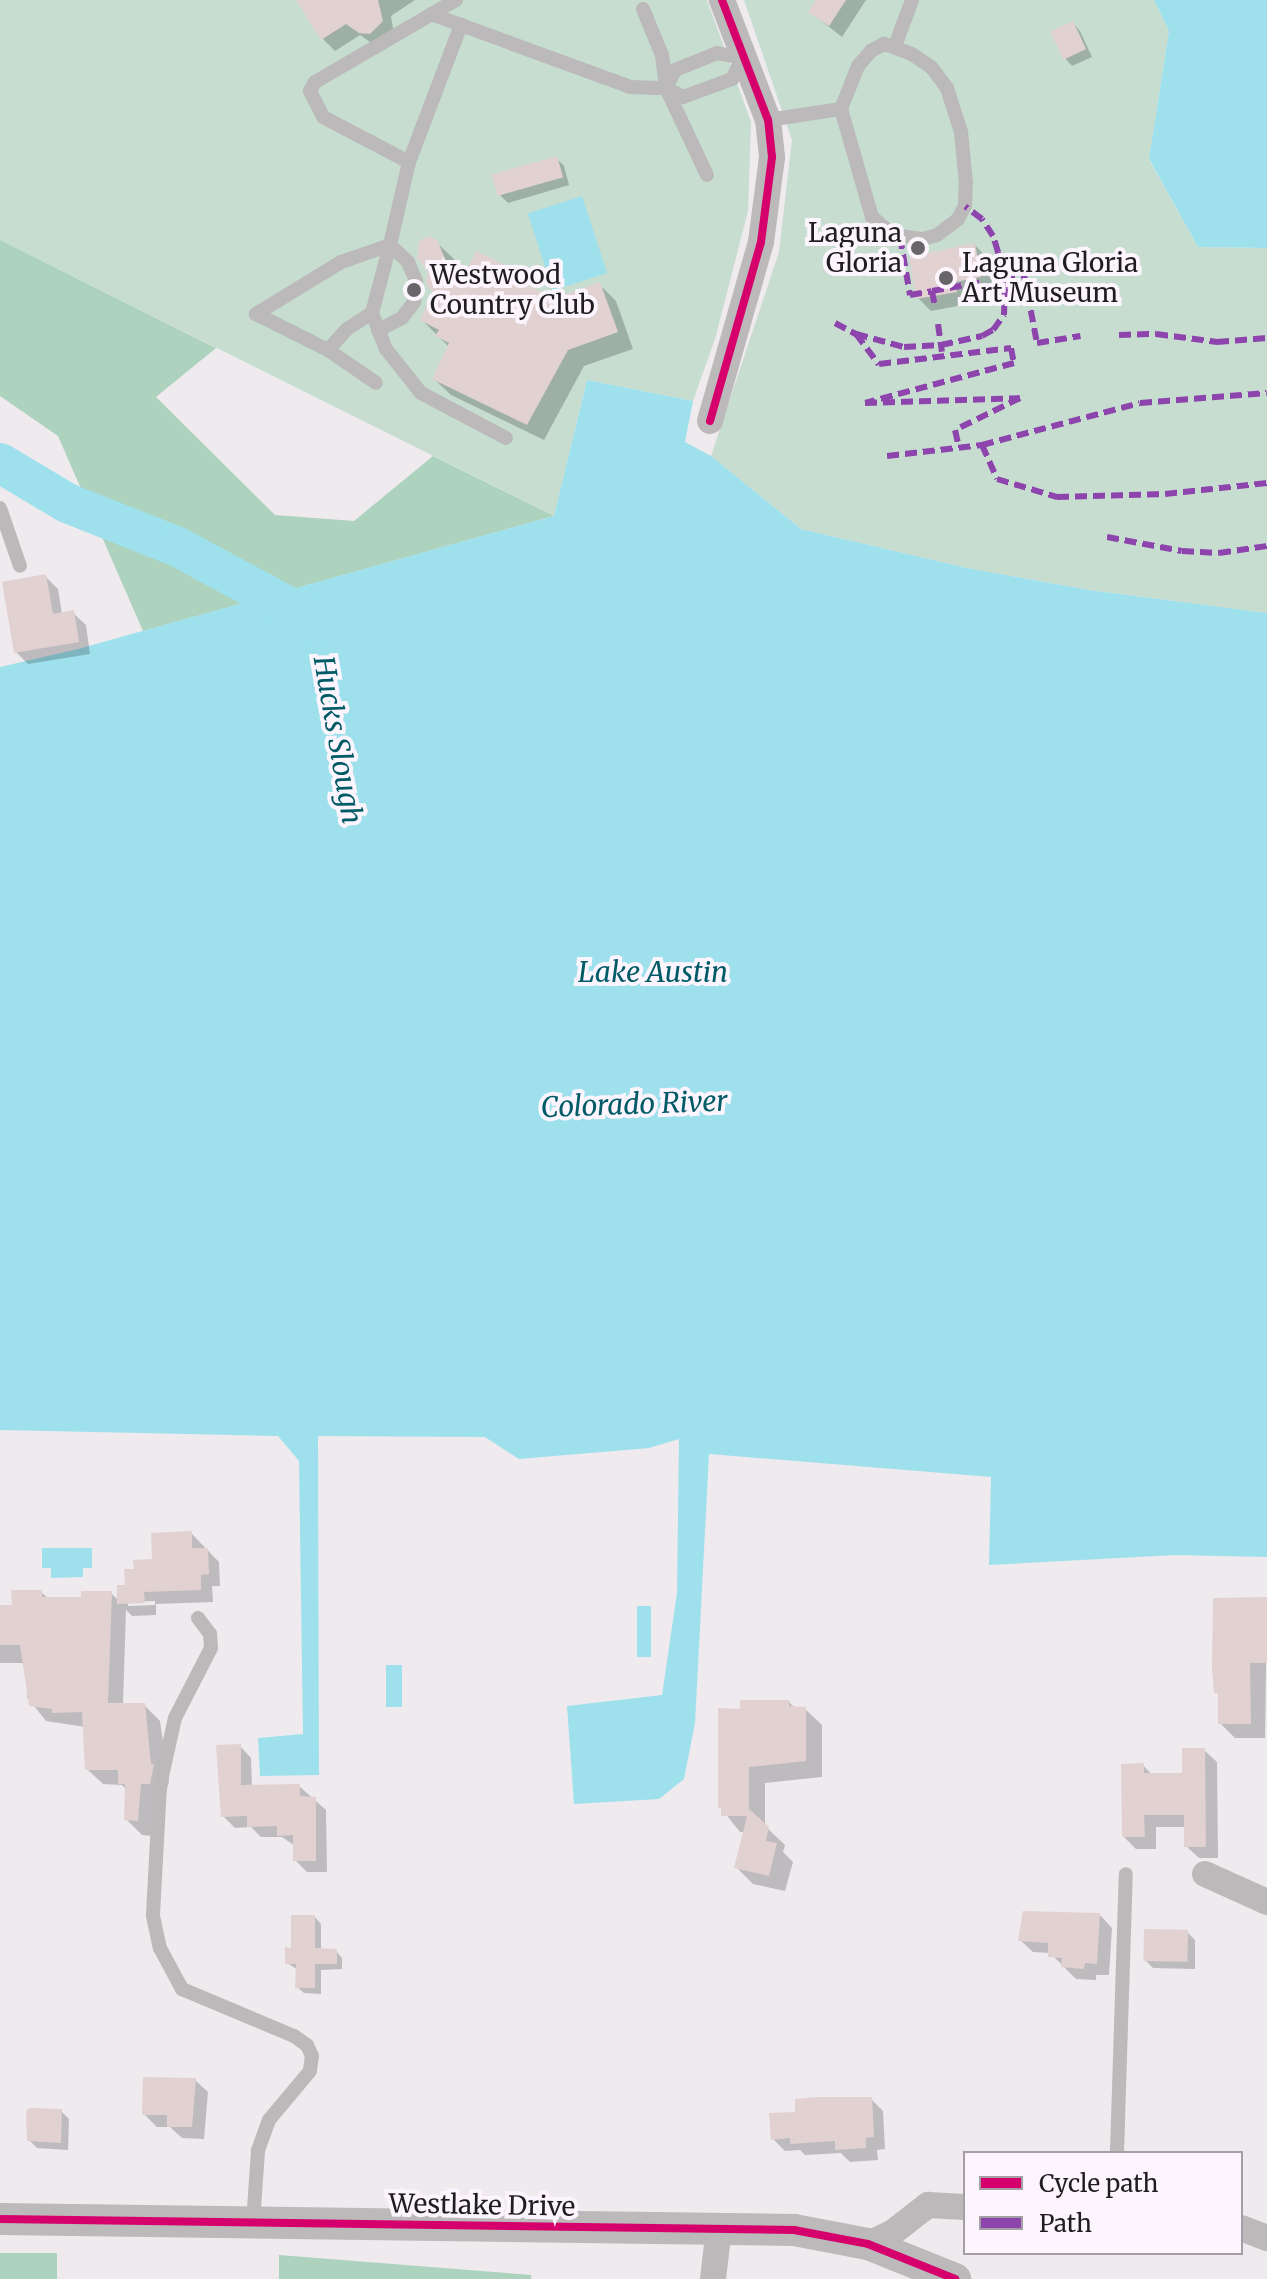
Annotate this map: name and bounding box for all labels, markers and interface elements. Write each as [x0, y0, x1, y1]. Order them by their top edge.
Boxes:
place label: Laguna Gloria [808, 217, 902, 278]
marker: Laguna Gloria [909, 239, 927, 257]
place label: Laguna Gloria Art Museum [962, 247, 1138, 308]
place label: Westwood Country Club [430, 259, 595, 320]
marker: Laguna Gloria Art Museum [937, 269, 955, 287]
marker: Westwood Country Club [405, 281, 423, 299]
water label: Hucks Slough [307, 653, 369, 827]
water label: Lake Austin [578, 955, 728, 989]
water label: Colorado River [540, 1084, 728, 1124]
legend [963, 2151, 1243, 2255]
text: Cycle path [1039, 2168, 1158, 2199]
street label: Westlake Drive [388, 2188, 576, 2222]
text: Path [1039, 2208, 1092, 2239]

